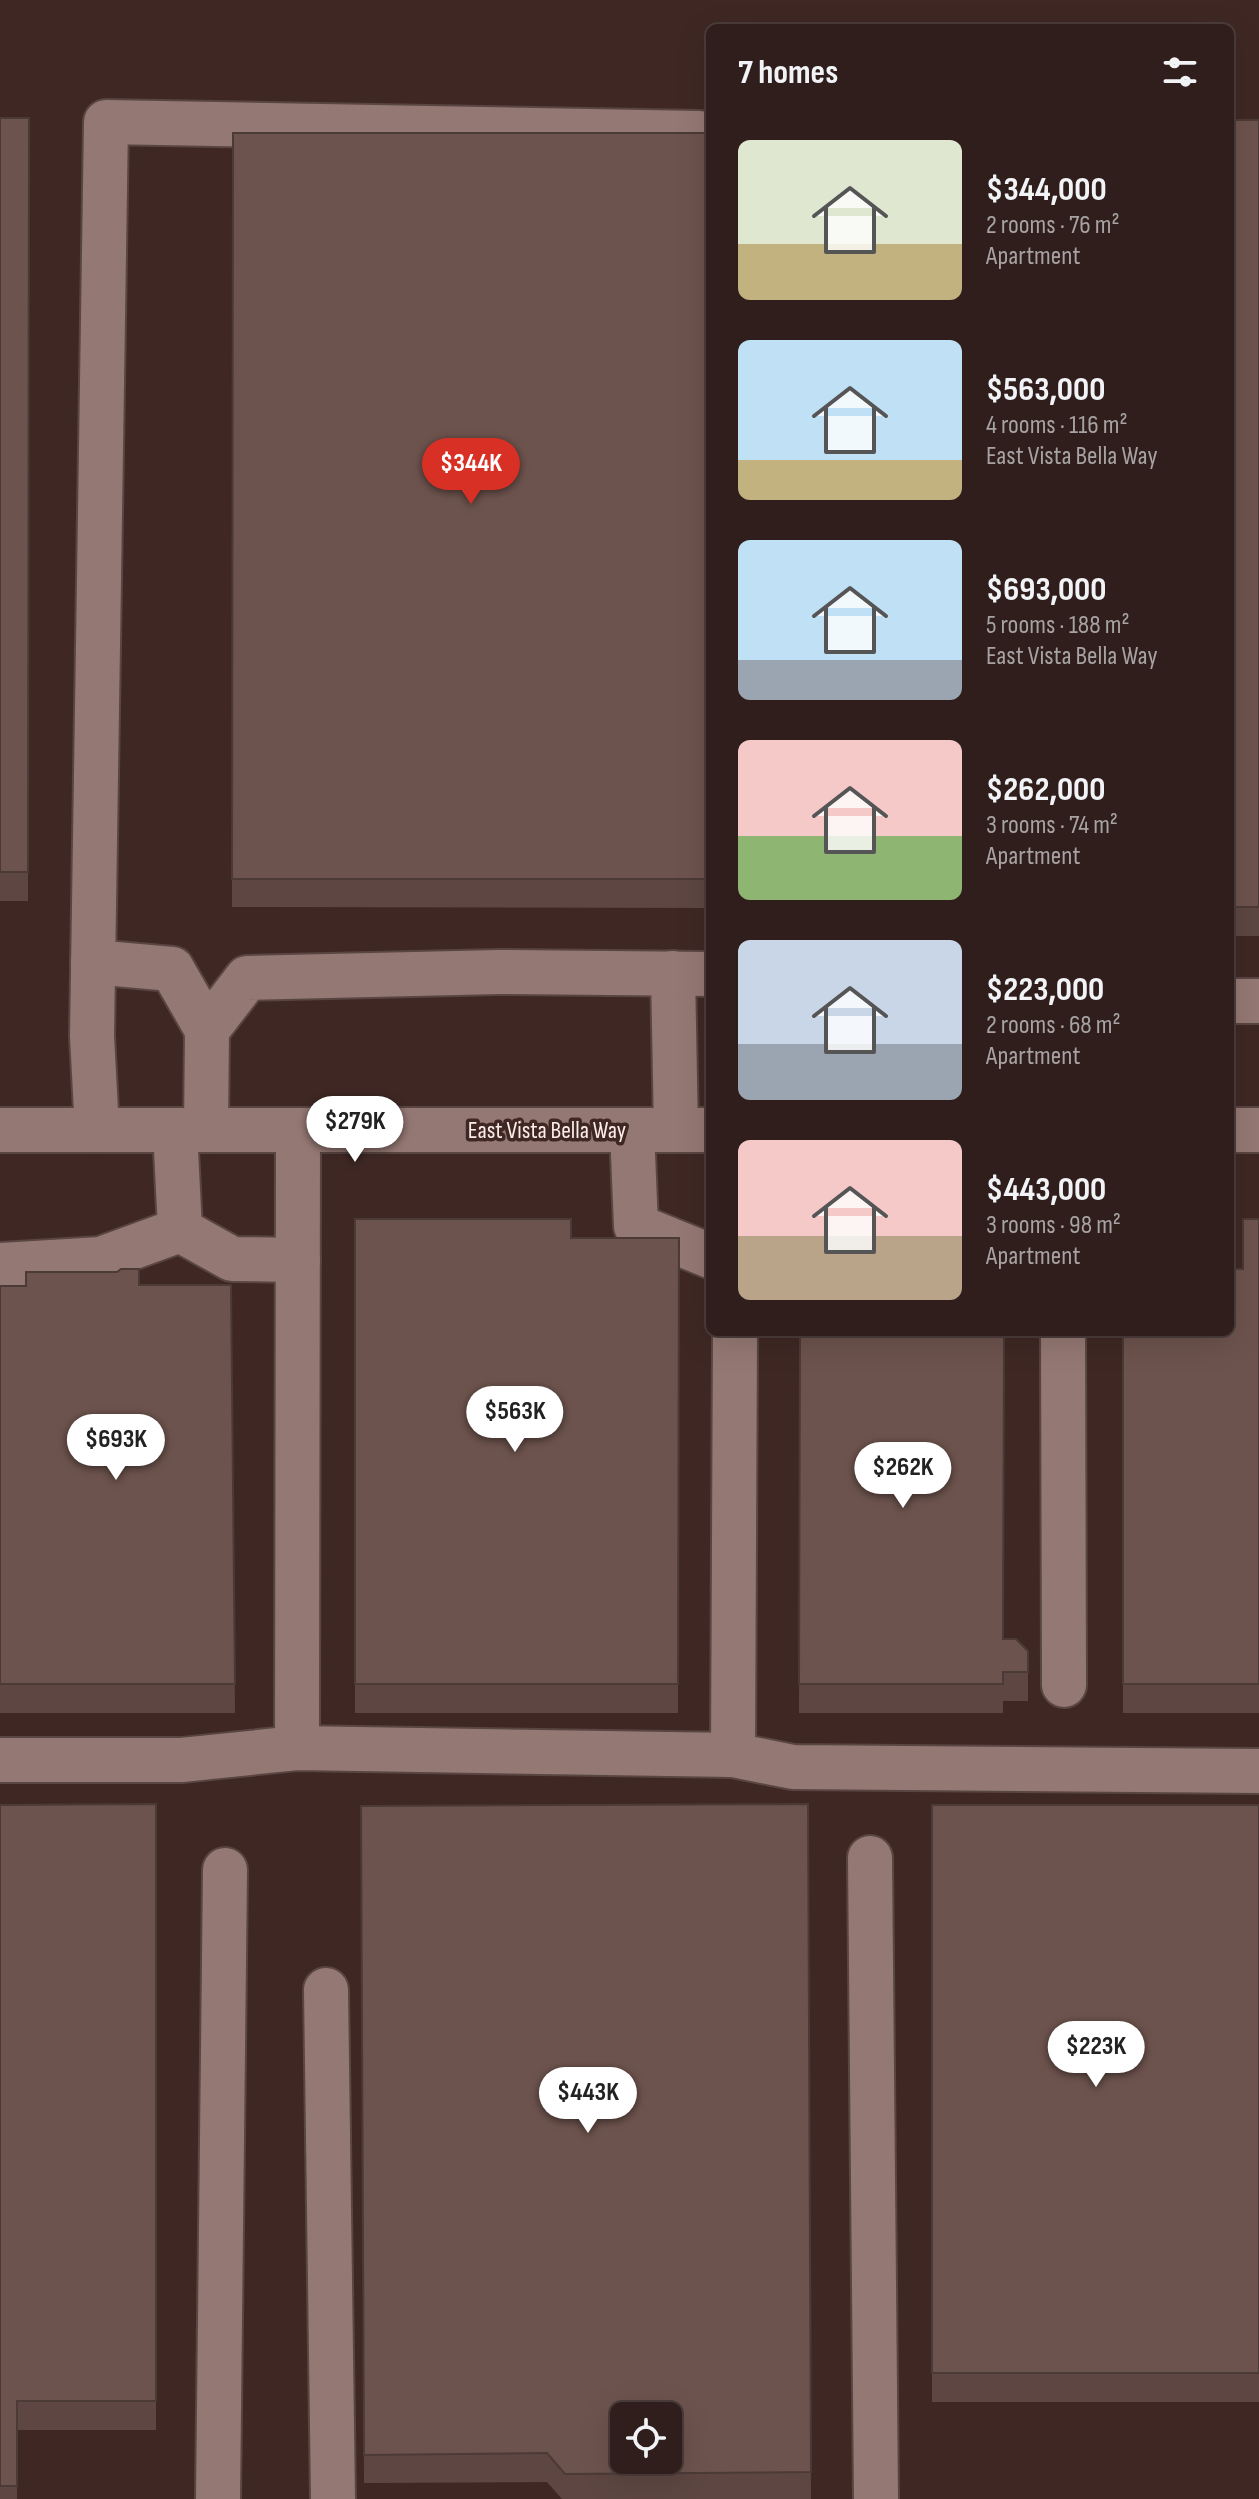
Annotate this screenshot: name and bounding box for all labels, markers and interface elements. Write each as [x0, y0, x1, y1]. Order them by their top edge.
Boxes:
icon: filters [1158, 50, 1202, 94]
text: 7 homes [738, 52, 838, 93]
text: $344,000 [986, 169, 1107, 210]
icon: home [802, 172, 898, 268]
text: 2 rooms · 76 m² [986, 210, 1120, 241]
text: Apartment [986, 241, 1080, 272]
text: $563,000 [986, 369, 1105, 410]
icon: home [802, 372, 898, 468]
text: 4 rooms · 116 m² [986, 410, 1128, 441]
pin: $344K [415, 438, 527, 506]
text: East Vista Bella Way [986, 441, 1157, 472]
text: $344K [440, 448, 502, 479]
text: $693,000 [986, 569, 1106, 610]
icon: home [802, 572, 898, 668]
text: 5 rooms · 188 m² [986, 610, 1129, 641]
text: East Vista Bella Way [986, 641, 1157, 672]
text: $262,000 [986, 769, 1106, 810]
icon: home [802, 772, 898, 868]
text: 3 rooms · 74 m² [986, 810, 1118, 841]
text: Apartment [986, 841, 1080, 872]
text: $223,000 [986, 969, 1104, 1010]
icon: home [802, 972, 898, 1068]
text: 2 rooms · 68 m² [986, 1010, 1121, 1041]
text: Apartment [986, 1041, 1080, 1072]
pin: $279K [299, 1096, 411, 1164]
text: $279K [324, 1106, 386, 1137]
street label: East Vista Bella Way [468, 1116, 626, 1145]
text: $443,000 [986, 1169, 1106, 1210]
icon: home [802, 1172, 898, 1268]
text: 3 rooms · 98 m² [986, 1210, 1121, 1241]
text: Apartment [986, 1241, 1080, 1272]
pin: $563K [459, 1386, 571, 1454]
text: $563K [484, 1396, 546, 1427]
pin: $693K [60, 1414, 172, 1482]
text: $693K [85, 1424, 147, 1455]
pin: $262K [847, 1442, 959, 1510]
text: $262K [872, 1452, 934, 1483]
pin: $223K [1040, 2021, 1152, 2089]
text: $223K [1066, 2031, 1126, 2062]
pin: $443K [532, 2067, 644, 2135]
text: $443K [557, 2077, 619, 2108]
map controls [610, 2402, 682, 2474]
button: locate [610, 2402, 682, 2474]

